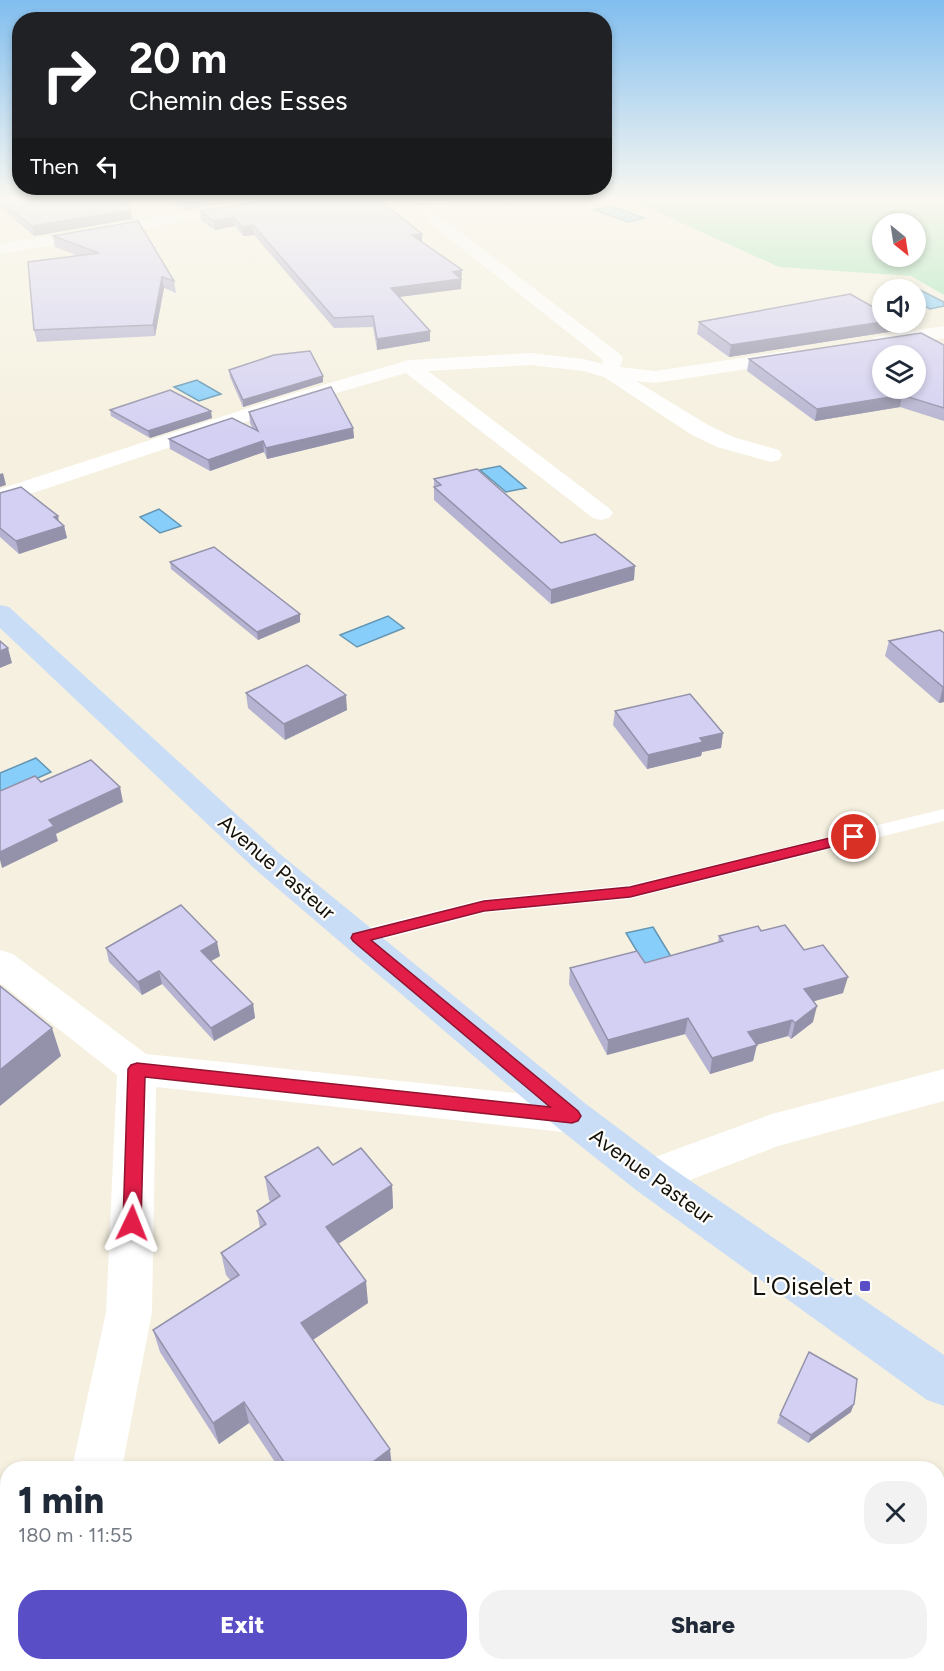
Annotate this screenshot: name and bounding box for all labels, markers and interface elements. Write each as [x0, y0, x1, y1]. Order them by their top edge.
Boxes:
text: 20 m [129, 33, 227, 84]
icon: right [30, 36, 108, 114]
text: Chemin des Esses [129, 84, 348, 117]
icon: left [91, 150, 124, 183]
text: Then [30, 153, 79, 180]
north arrow [872, 213, 926, 267]
map controls [872, 213, 926, 399]
button: sound [872, 279, 926, 333]
button: layers [872, 345, 926, 399]
street label: Avenue Pasteur [213, 809, 341, 925]
pin [828, 811, 879, 862]
icon: arrive [837, 820, 870, 853]
street label: Avenue Pasteur [585, 1123, 719, 1229]
position arrow [100, 1191, 164, 1255]
place label: L'Oiselet [752, 1270, 853, 1302]
marker: L'Oiselet [858, 1279, 872, 1293]
text: 1 min [18, 1479, 104, 1522]
button: close [864, 1481, 927, 1544]
text: 180 m · 11:55 [18, 1523, 133, 1547]
button: Exit [18, 1590, 467, 1659]
button: Share [479, 1590, 927, 1659]

